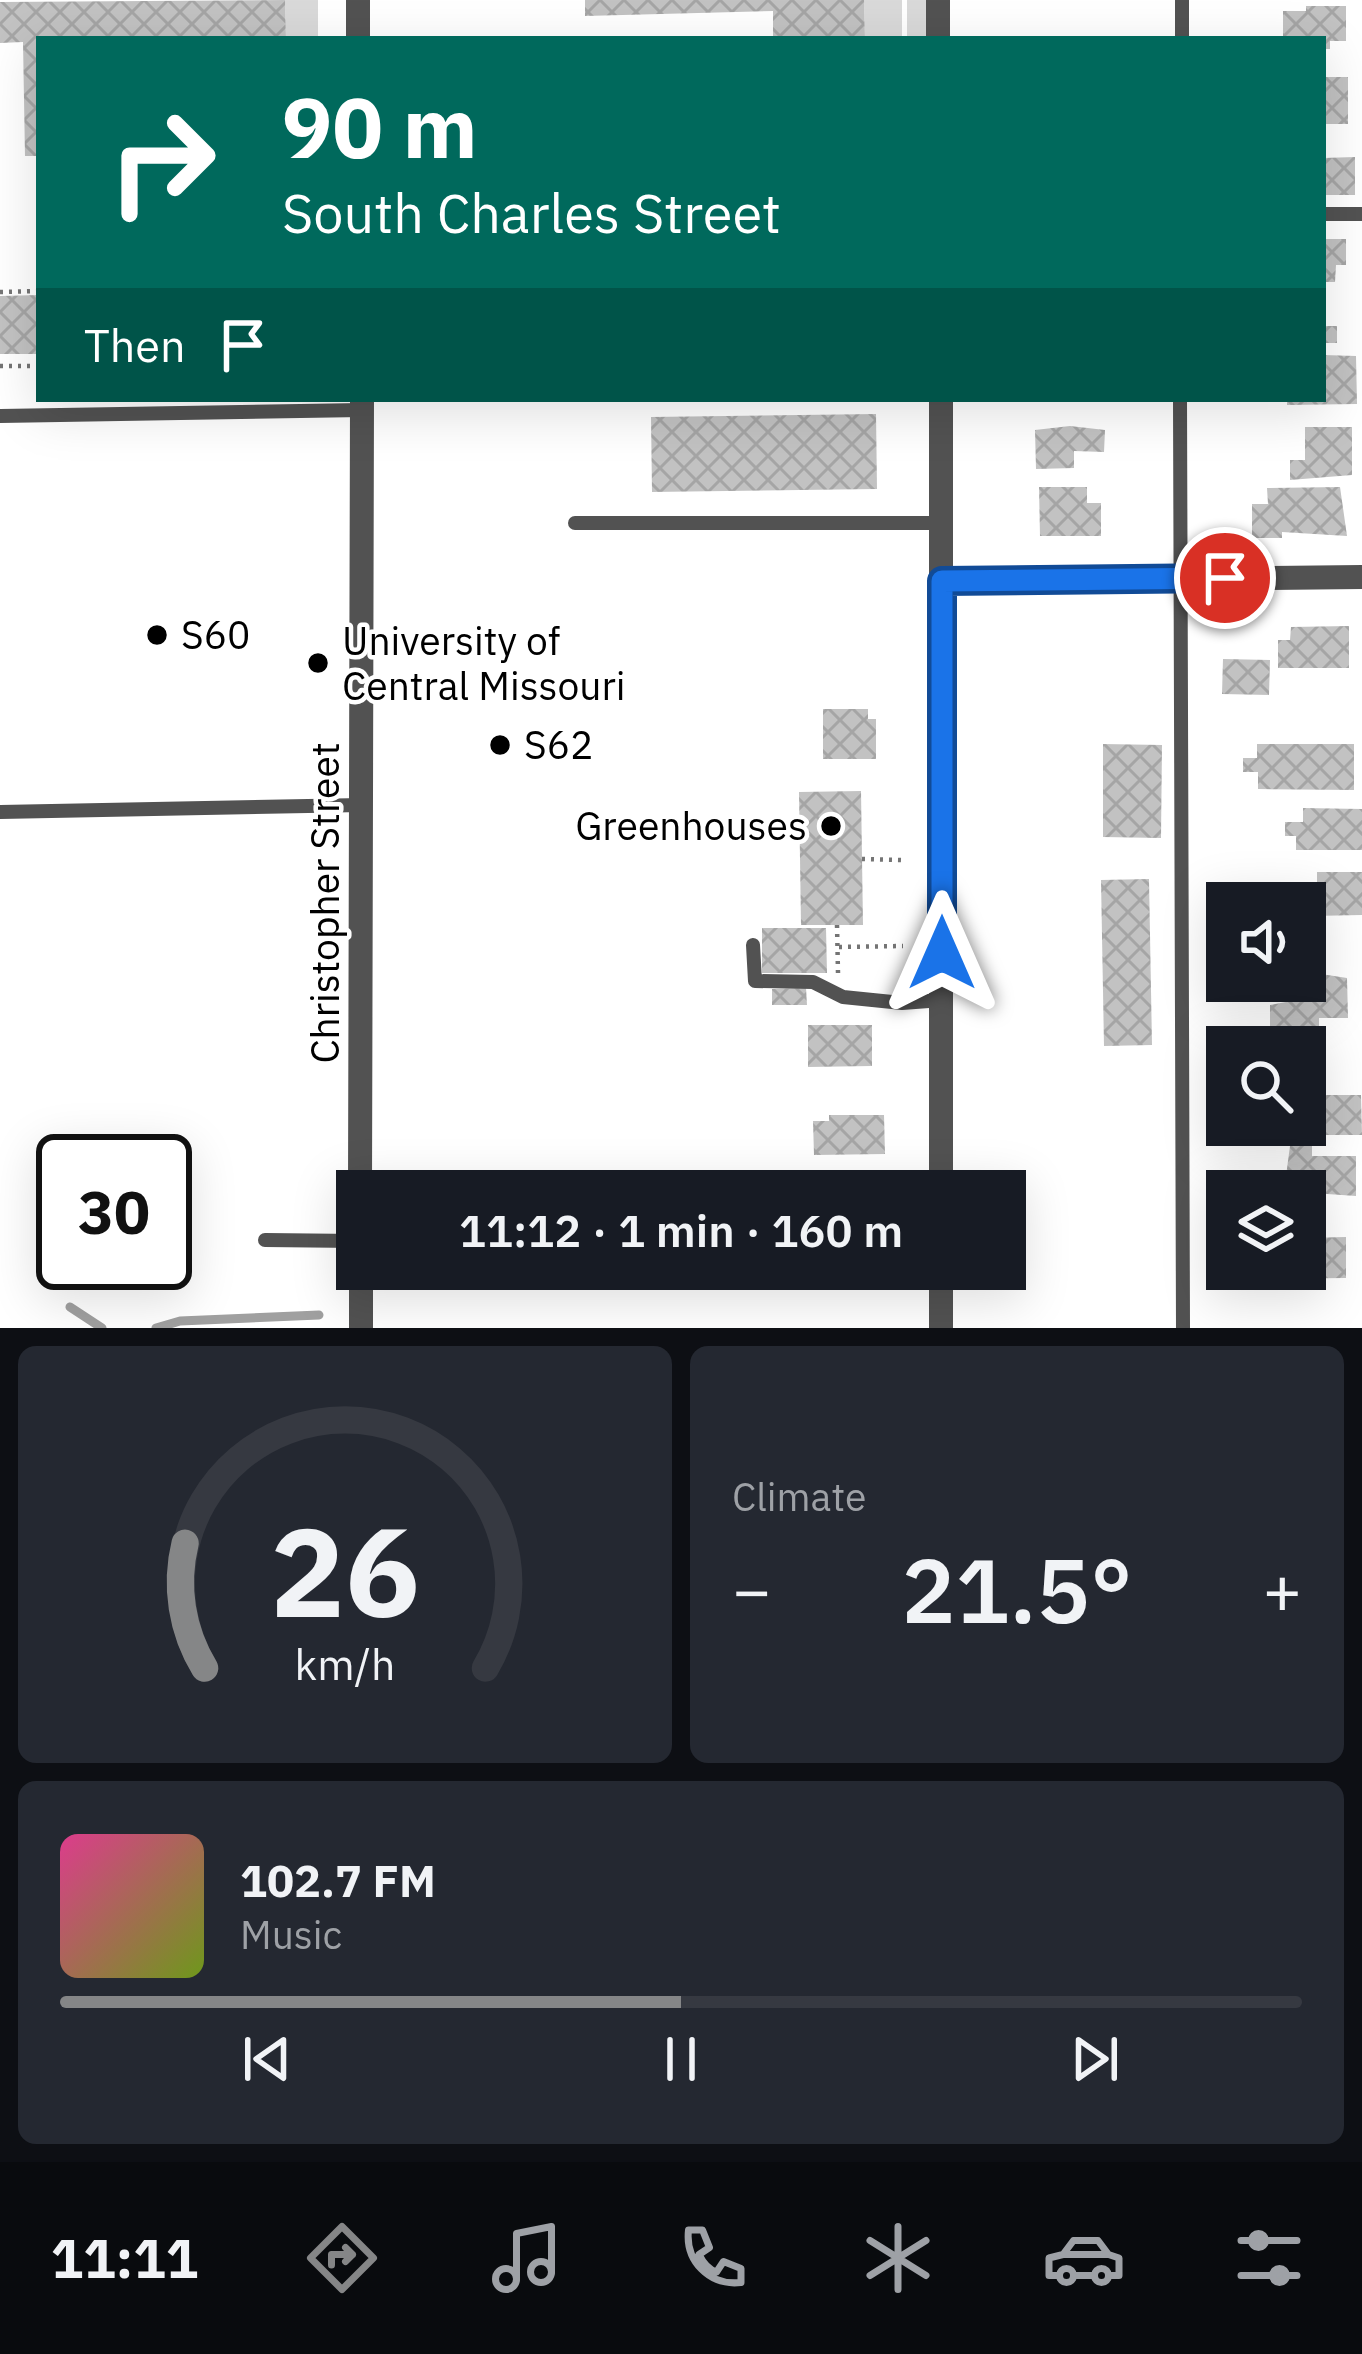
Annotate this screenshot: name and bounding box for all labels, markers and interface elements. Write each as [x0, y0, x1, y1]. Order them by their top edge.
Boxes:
text: 90 m [282, 72, 478, 181]
icon: right [84, 84, 240, 240]
text: South Charles Street [282, 178, 781, 248]
icon: arrive [210, 312, 276, 378]
text: Then [84, 316, 186, 374]
pin [1174, 527, 1276, 629]
icon: arrive [1192, 545, 1258, 611]
place label: S60 [181, 609, 250, 660]
place label: University of Central Missouri [342, 615, 626, 711]
marker: S60 [144, 622, 170, 648]
marker: University of Central Missouri [305, 650, 331, 676]
place label: S62 [524, 719, 593, 770]
marker: S62 [487, 732, 513, 758]
street label: Christopher Street [299, 742, 350, 1064]
place label: Greenhouses [575, 800, 807, 851]
marker: Greenhouses [818, 813, 844, 839]
map controls [1206, 882, 1326, 1290]
button: sound [1206, 882, 1326, 1002]
position arrow [879, 890, 1005, 1016]
button: search [1206, 1026, 1326, 1146]
speed limit sign: 30 [36, 1134, 192, 1290]
button: layers [1206, 1170, 1326, 1290]
text: 11:12 · 1 min · 160 m [459, 1201, 903, 1259]
text: Climate [732, 1471, 866, 1522]
text: 26 [270, 1489, 420, 1651]
text: 21.5° [901, 1531, 1133, 1648]
text: − [732, 1546, 772, 1632]
text: + [1262, 1546, 1302, 1632]
text: km/h [295, 1635, 395, 1691]
text: 102.7 FM [240, 1851, 436, 1909]
text: Music [240, 1909, 342, 1960]
icon: previous [234, 2026, 300, 2092]
icon: pause [648, 2026, 714, 2092]
icon: next [1062, 2026, 1128, 2092]
icon: directions [300, 2216, 384, 2300]
icon: music [485, 2216, 569, 2300]
icon: phone [671, 2216, 755, 2300]
icon: climate [856, 2216, 940, 2300]
icon: car [1042, 2216, 1126, 2300]
icon: filters [1227, 2216, 1311, 2300]
text: 11:11 [51, 2223, 198, 2293]

